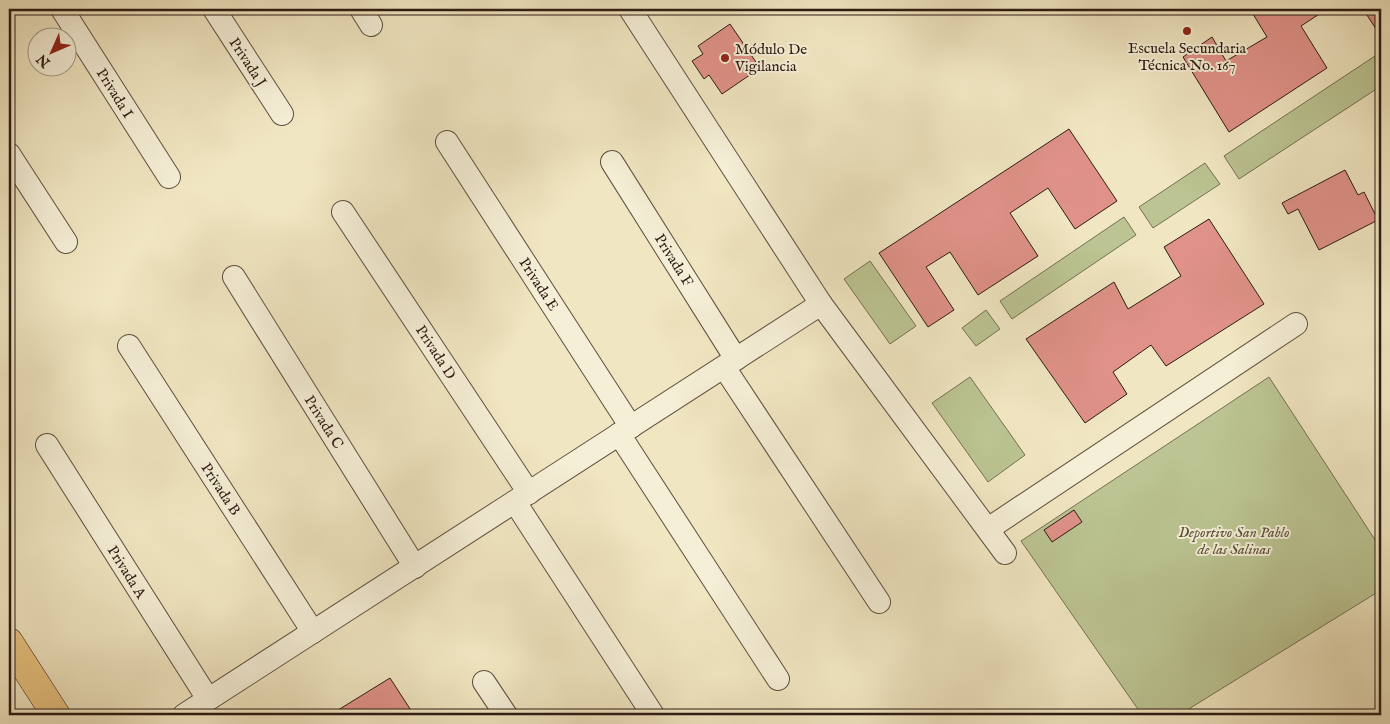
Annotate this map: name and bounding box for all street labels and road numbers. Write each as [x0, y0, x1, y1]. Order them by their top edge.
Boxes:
street label: Privada J [225, 34, 271, 91]
street label: Privada I [92, 65, 138, 122]
street label: Privada F [650, 230, 697, 290]
street label: Privada E [514, 254, 563, 314]
street label: Privada D [411, 322, 460, 383]
street label: Privada C [300, 392, 348, 453]
street label: Privada B [197, 459, 245, 519]
street label: Privada A [103, 542, 151, 603]

